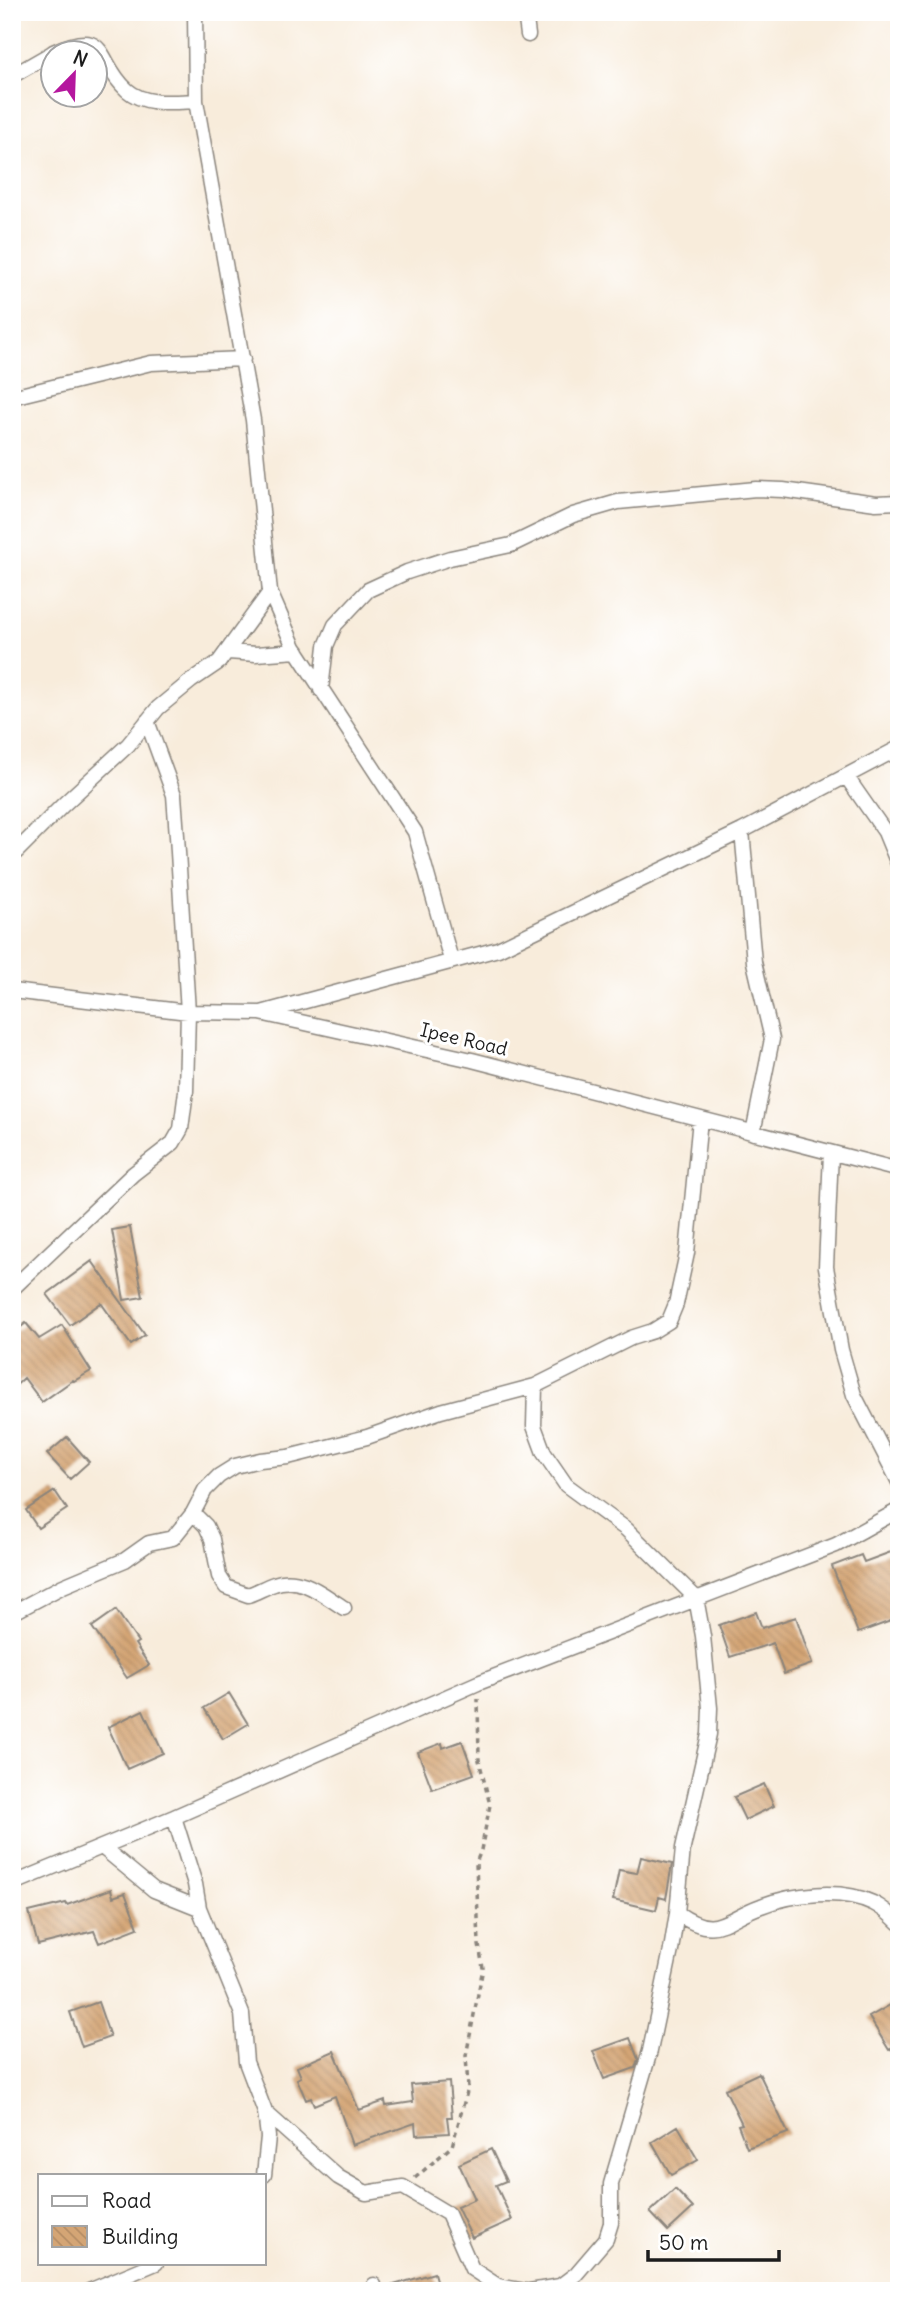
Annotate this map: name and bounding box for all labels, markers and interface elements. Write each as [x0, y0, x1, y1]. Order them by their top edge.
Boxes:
north arrow [38, 38, 108, 108]
text: N [70, 45, 91, 72]
street label: Ipee Road [418, 1017, 510, 1061]
legend [38, 2174, 266, 2264]
text: Road [102, 2187, 151, 2214]
scale bar [648, 2219, 780, 2263]
text: Building [102, 2223, 178, 2250]
text: 50 m [659, 2229, 708, 2256]

